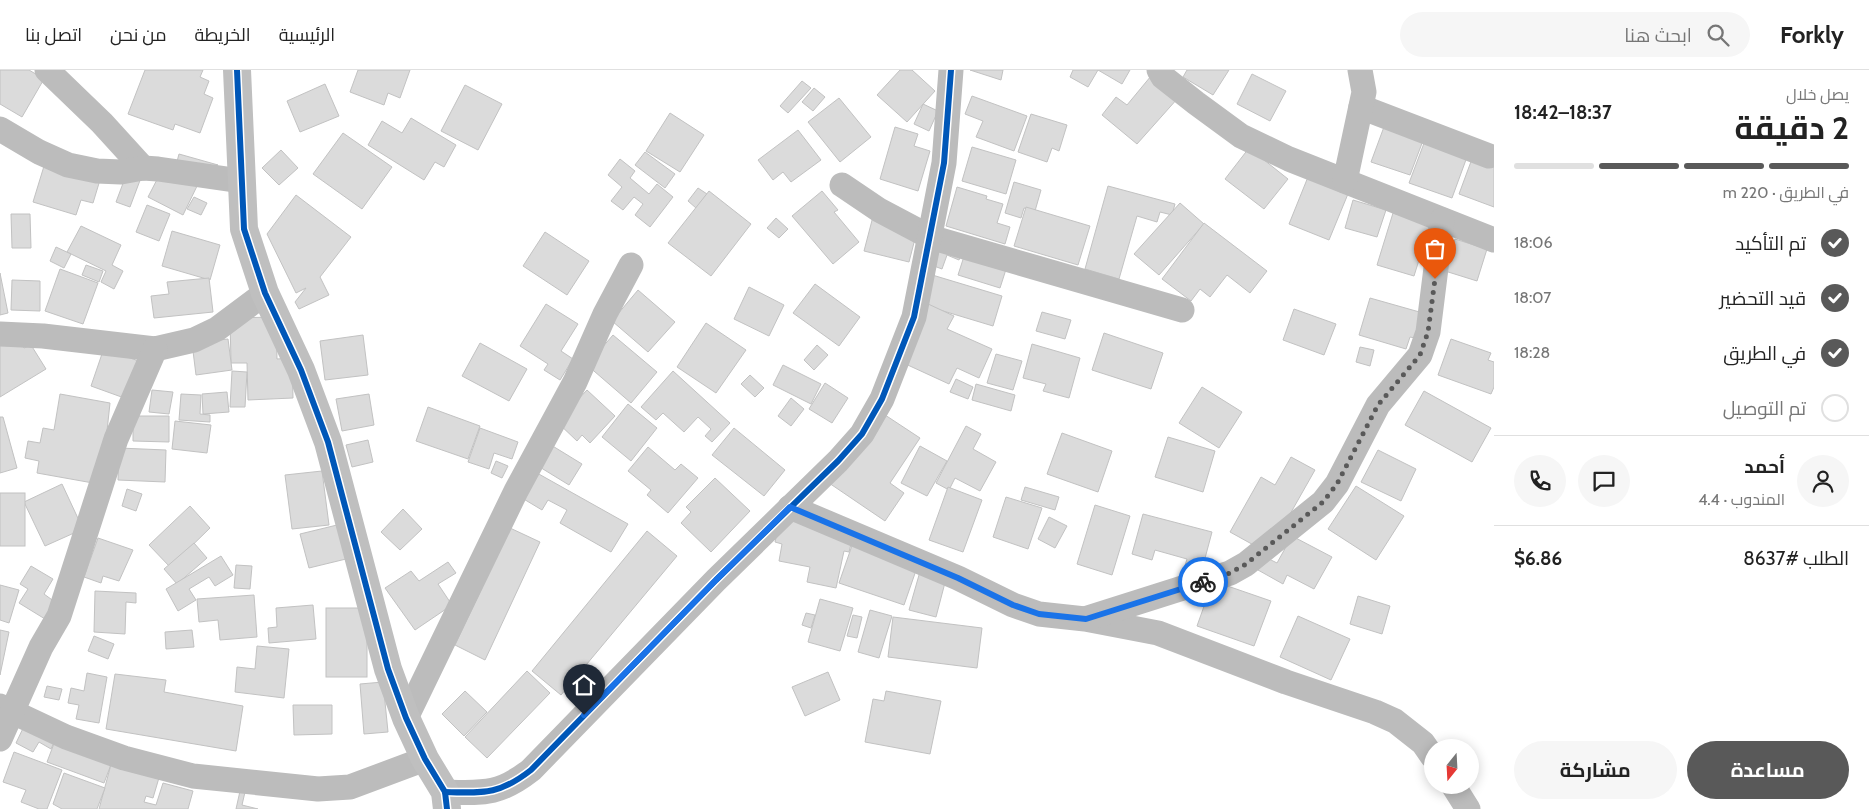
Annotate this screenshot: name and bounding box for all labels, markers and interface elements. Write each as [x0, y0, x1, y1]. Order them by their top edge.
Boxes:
search box [1400, 12, 1750, 57]
text: Forkly [1780, 20, 1844, 49]
icon: search [1704, 21, 1732, 49]
text: اتصل بنا [25, 24, 82, 46]
text: من نحن [110, 24, 166, 46]
text: الخريطة [194, 24, 251, 46]
text: الرئيسية [279, 24, 335, 46]
text: ابحث هنا [1624, 24, 1692, 47]
text: يصل خلال [1786, 85, 1849, 104]
text: 18:37–18:42 [1514, 101, 1612, 124]
text: 2 دقيقة [1734, 108, 1849, 147]
text: في الطريق · 220 m [1723, 183, 1849, 202]
pin [1414, 228, 1456, 279]
icon: check [1821, 229, 1849, 257]
text: تم التأكيد [1735, 232, 1806, 255]
text: 18:06 [1514, 233, 1553, 252]
icon: bag [1421, 235, 1449, 263]
icon: check [1821, 284, 1849, 312]
text: قيد التحضير [1720, 287, 1806, 310]
text: 18:07 [1514, 288, 1551, 307]
icon: check [1821, 339, 1849, 367]
text: في الطريق [1723, 342, 1806, 365]
text: 18:28 [1514, 343, 1550, 362]
text: تم التوصيل [1723, 397, 1806, 420]
button: phone [1514, 455, 1566, 507]
button: chat [1578, 455, 1630, 507]
text: أحمد [1744, 455, 1785, 478]
button: person [1797, 455, 1849, 507]
text: المندوب · 4.4 [1698, 490, 1785, 509]
text: $6.86 [1514, 547, 1562, 570]
text: الطلب #8637 [1743, 547, 1849, 570]
courier [1178, 557, 1228, 607]
icon: bike [1189, 568, 1217, 596]
pin [563, 664, 605, 715]
icon: home [570, 671, 598, 699]
north arrow [1424, 739, 1479, 794]
map controls [1424, 739, 1479, 794]
button: مشاركة [1514, 741, 1677, 799]
button: مساعدة [1687, 741, 1849, 799]

